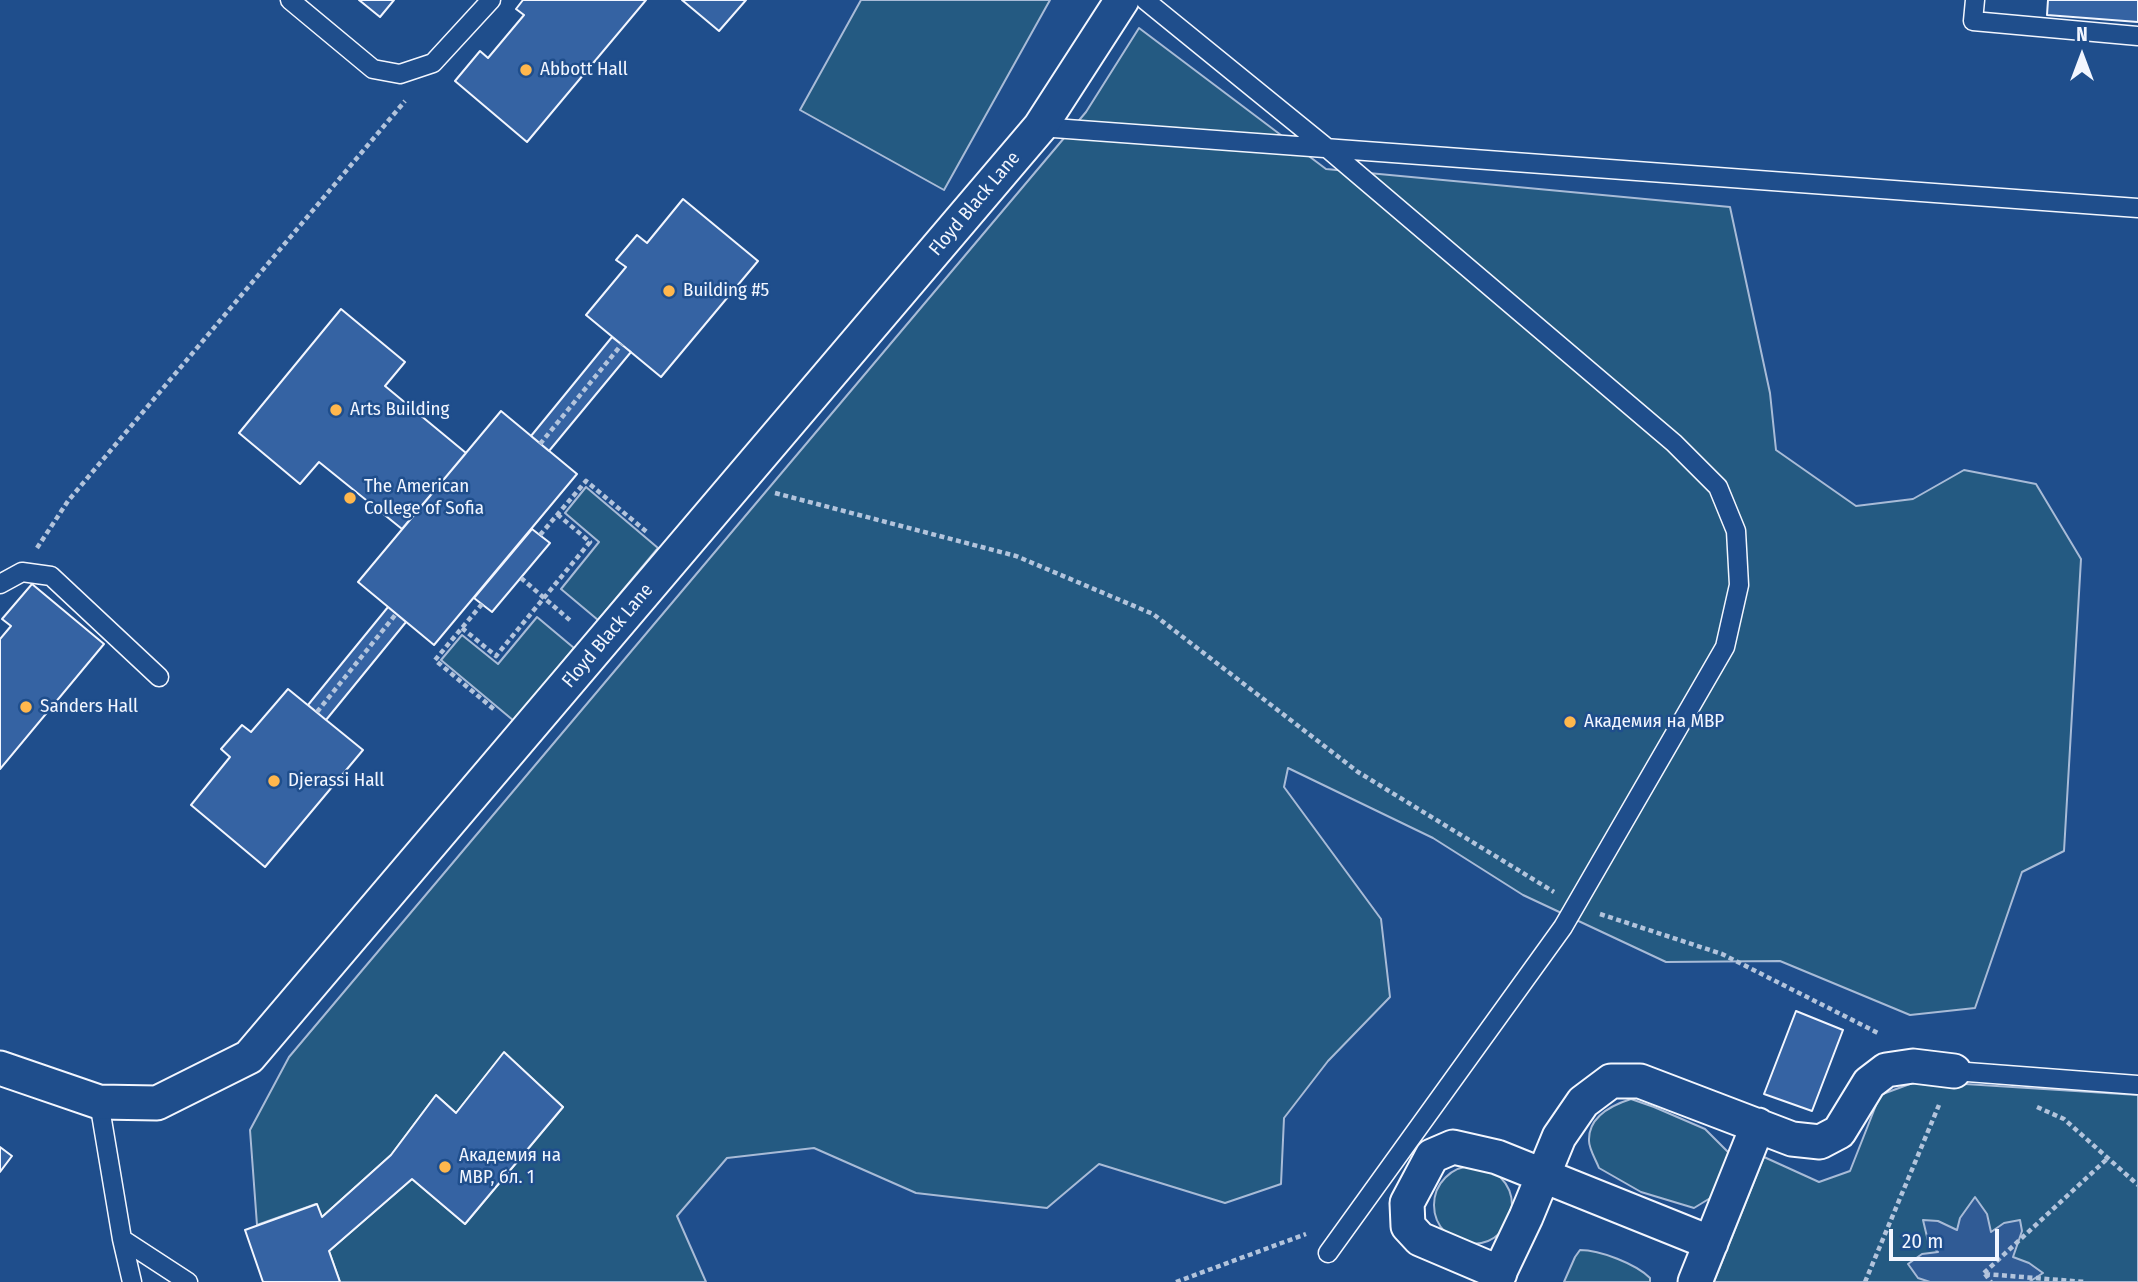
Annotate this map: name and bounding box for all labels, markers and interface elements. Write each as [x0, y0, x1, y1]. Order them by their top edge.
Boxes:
north arrow [2047, 21, 2117, 91]
text: N [2076, 23, 2088, 46]
place label: Abbott Hall [540, 59, 628, 81]
marker: Abbott Hall [518, 62, 534, 78]
street label: Floyd Black Lane [925, 147, 1025, 261]
place label: Building #5 [683, 280, 769, 302]
marker: Building #5 [661, 283, 677, 299]
place label: Arts Building [350, 399, 449, 421]
marker: Arts Building [328, 402, 344, 418]
place label: The American College of Sofia [364, 476, 484, 520]
marker: The American College of Sofia [342, 490, 358, 506]
street label: Floyd Black Lane [558, 579, 658, 693]
place label: Sanders Hall [40, 696, 138, 718]
marker: Sanders Hall [18, 699, 34, 715]
place label: Академия на МВР [1584, 711, 1724, 733]
marker: Академия на МВР [1562, 714, 1578, 730]
place label: Djerassi Hall [288, 770, 384, 792]
marker: Djerassi Hall [266, 773, 282, 789]
place label: Академия на МВР, бл. 1 [459, 1145, 561, 1189]
marker: Академия на МВР, бл. 1 [437, 1159, 453, 1175]
scale bar [1893, 1216, 2003, 1260]
text: 20 m [1902, 1228, 1943, 1254]

